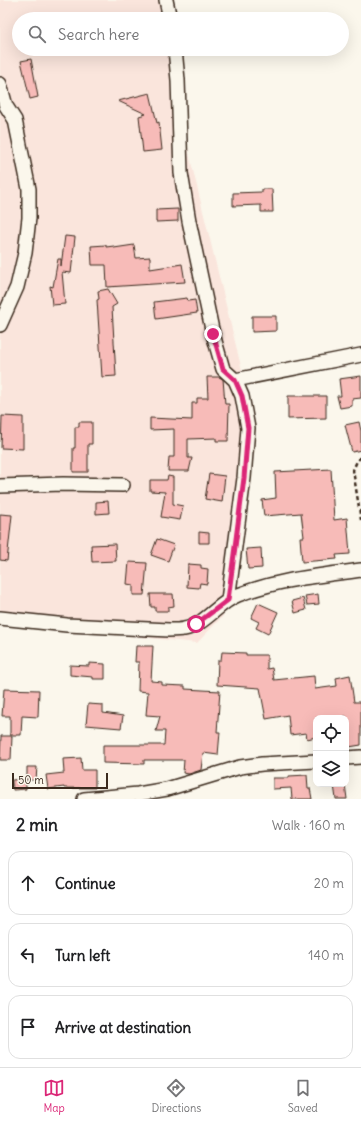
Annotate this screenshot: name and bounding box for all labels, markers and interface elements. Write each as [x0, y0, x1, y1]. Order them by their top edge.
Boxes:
search box [12, 12, 349, 56]
icon: search [26, 23, 48, 45]
text: Search here [58, 25, 139, 44]
route end [204, 325, 222, 343]
route start [187, 615, 205, 633]
map controls [313, 715, 349, 787]
button: locate [313, 715, 349, 751]
button: layers [313, 751, 349, 787]
scale bar [12, 771, 108, 790]
text: 50 m [18, 773, 44, 787]
text: 2 min [16, 814, 58, 836]
text: Walk · 160 m [272, 817, 345, 834]
icon: ahead [17, 872, 39, 894]
text: Continue [55, 874, 116, 893]
text: 20 m [314, 875, 344, 892]
icon: left [17, 944, 39, 966]
text: Turn left [55, 946, 110, 965]
text: 140 m [308, 947, 344, 964]
icon: arrive [17, 1016, 39, 1038]
text: Arrive at destination [55, 1018, 191, 1037]
tab: Map [43, 1077, 65, 1115]
tab: Directions [152, 1077, 201, 1115]
tab: Saved [288, 1077, 318, 1115]

